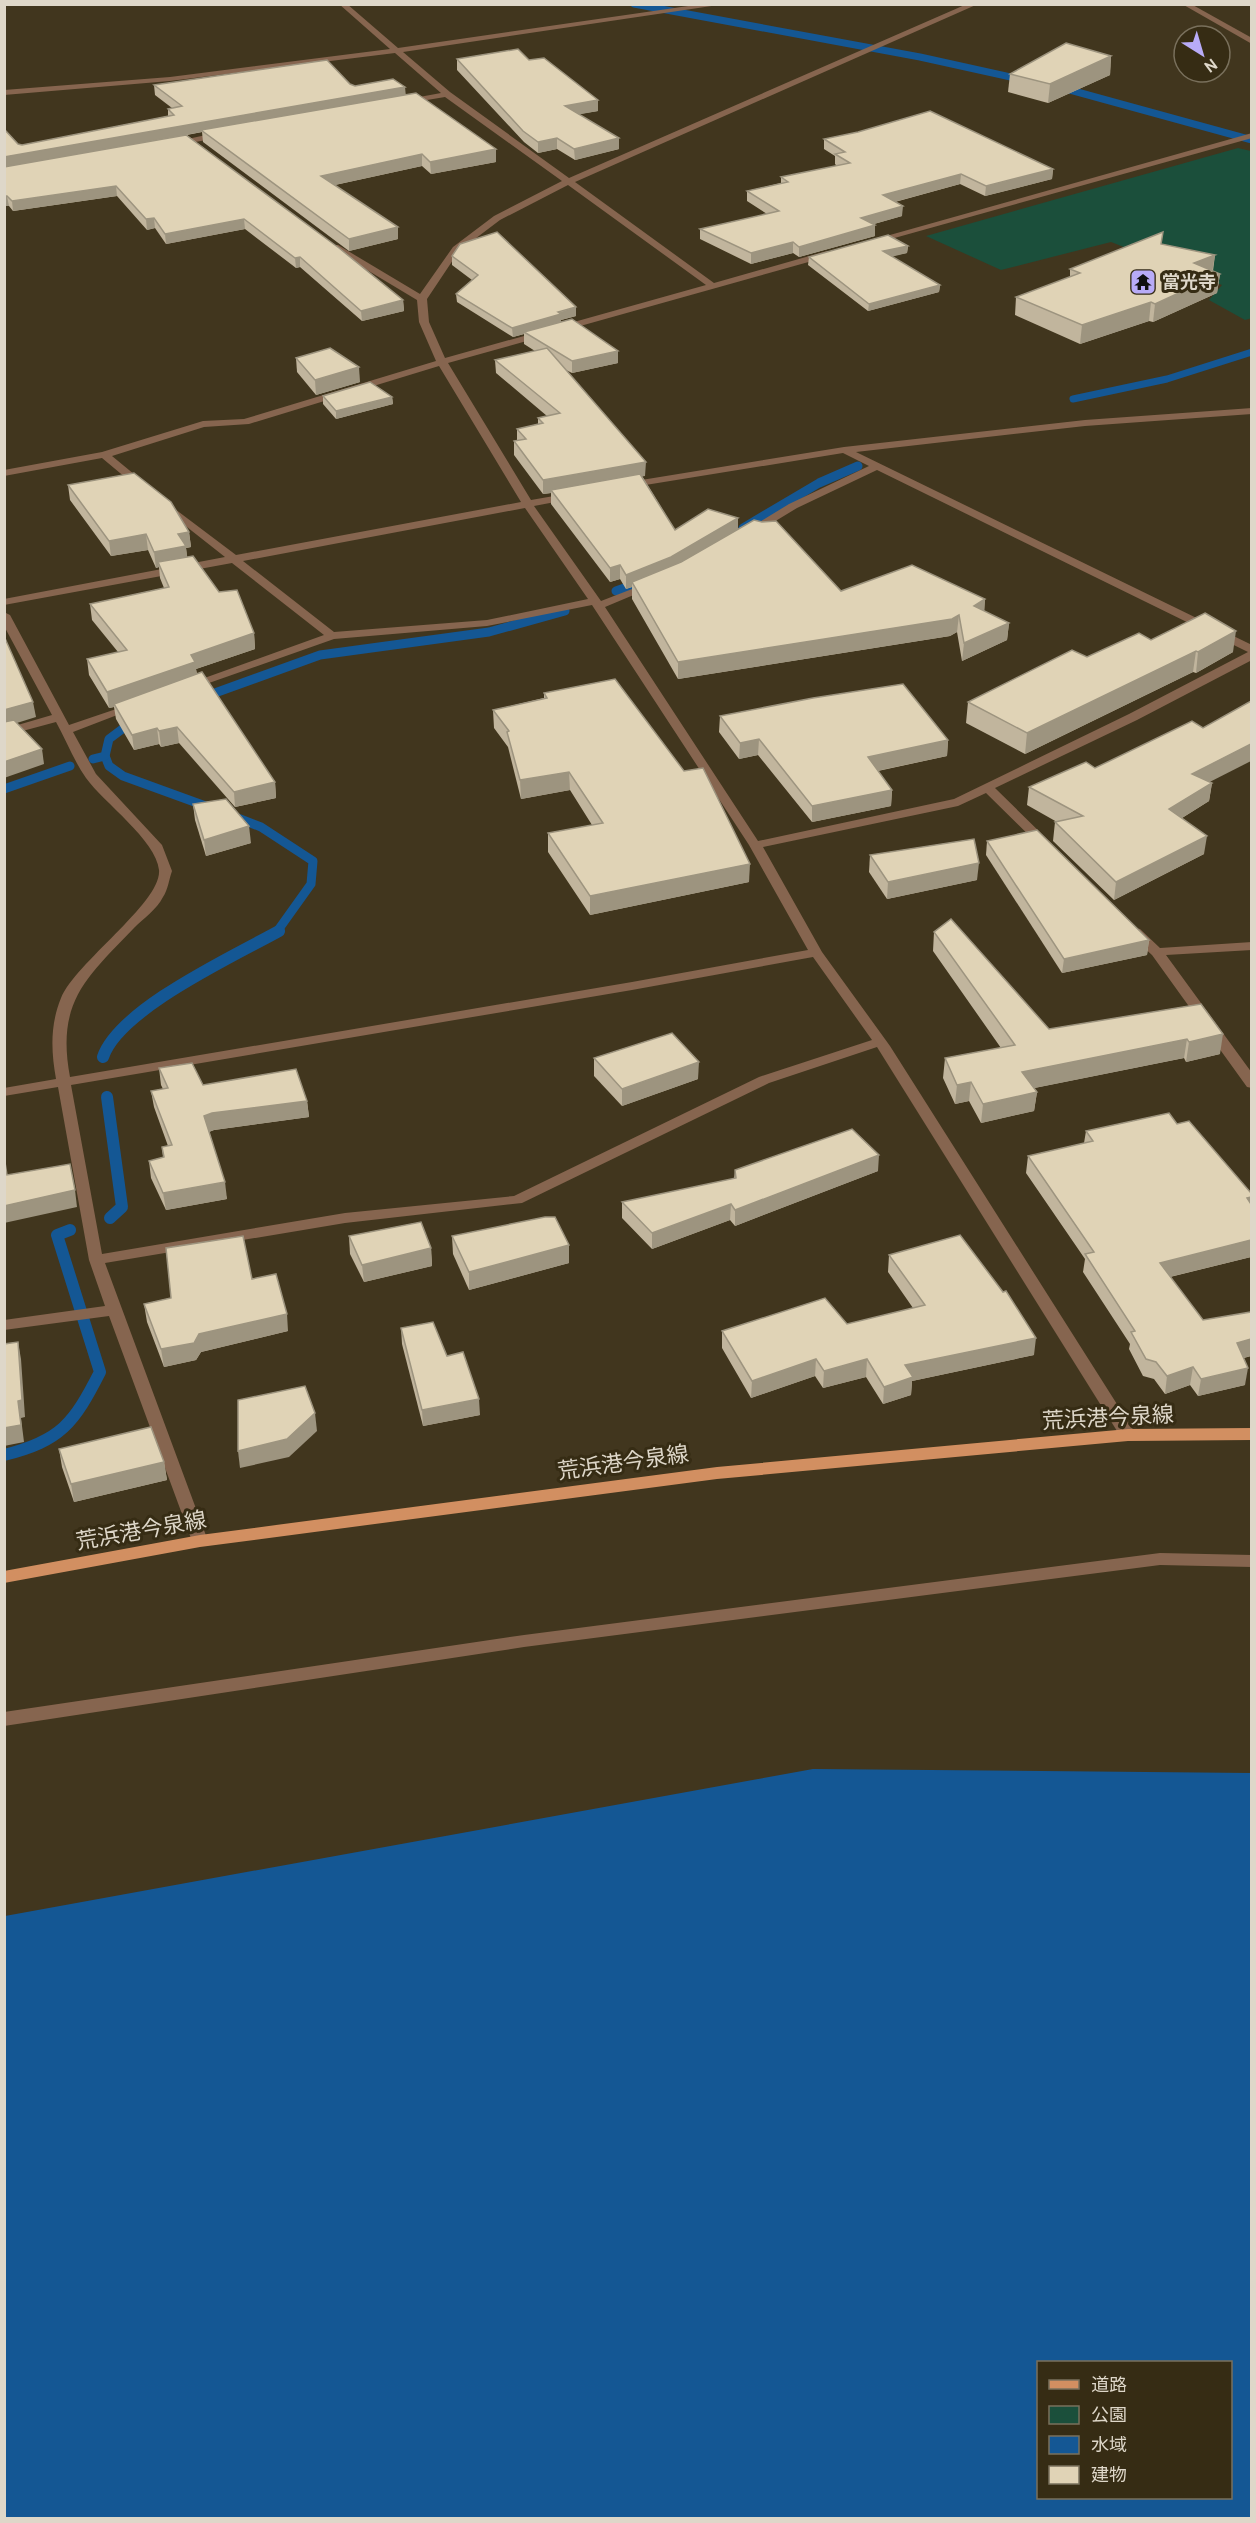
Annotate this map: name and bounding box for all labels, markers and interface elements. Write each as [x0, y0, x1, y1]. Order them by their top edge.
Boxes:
north arrow [1172, 24, 1232, 84]
text: N [1200, 55, 1221, 77]
temple icon: 當光寺 [1128, 267, 1158, 297]
place label: 當光寺 [1162, 271, 1216, 293]
street label: 荒浜港今泉線 [1041, 1401, 1175, 1434]
street label: 荒浜港今泉線 [556, 1440, 690, 1485]
street label: 荒浜港今泉線 [74, 1506, 208, 1555]
legend [1037, 2361, 1232, 2499]
text: 道路 [1091, 2374, 1127, 2396]
text: 公園 [1091, 2404, 1127, 2426]
text: 水域 [1091, 2434, 1127, 2456]
text: 建物 [1091, 2464, 1127, 2486]

